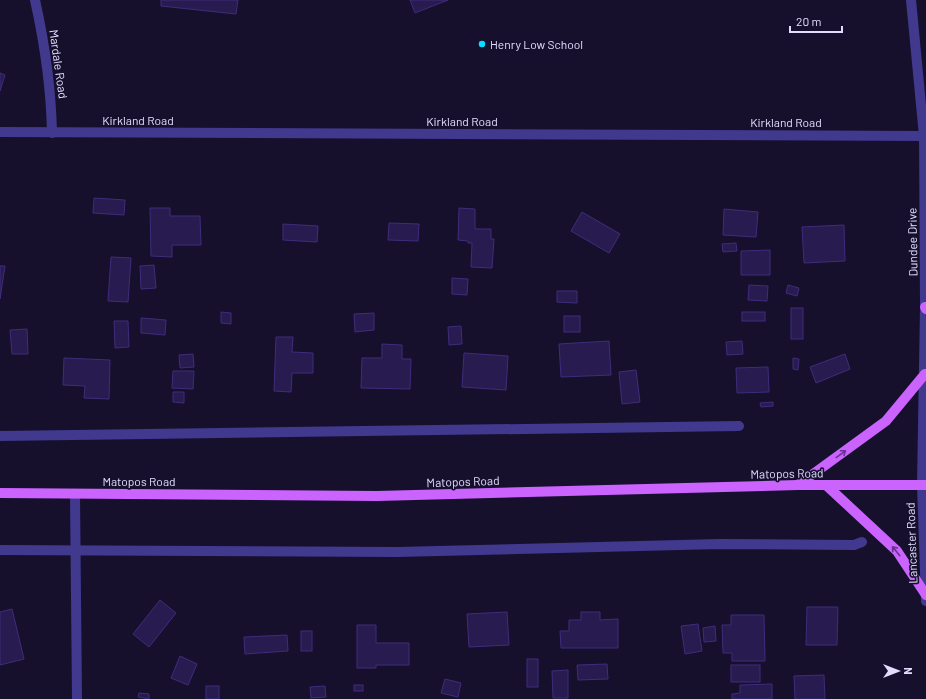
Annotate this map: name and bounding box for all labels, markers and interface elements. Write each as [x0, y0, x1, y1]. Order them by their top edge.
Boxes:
scale bar [790, 8, 842, 34]
text: 20 m [796, 14, 822, 28]
street label: Mardale Road [47, 28, 71, 100]
place label: Henry Low School [490, 37, 583, 51]
marker: Henry Low School [477, 39, 487, 49]
street label: Kirkland Road [102, 113, 174, 127]
street label: Kirkland Road [426, 114, 498, 128]
street label: Kirkland Road [750, 115, 822, 129]
street label: Dundee Drive [904, 208, 920, 276]
one-way arrow [835, 450, 846, 458]
street label: Matopos Road [750, 465, 824, 481]
street label: Matopos Road [426, 473, 500, 489]
street label: Matopos Road [102, 474, 176, 488]
street label: Lancaster Road [903, 502, 919, 584]
one-way arrow [891, 546, 900, 557]
north arrow [878, 651, 918, 691]
text: N [902, 667, 915, 675]

